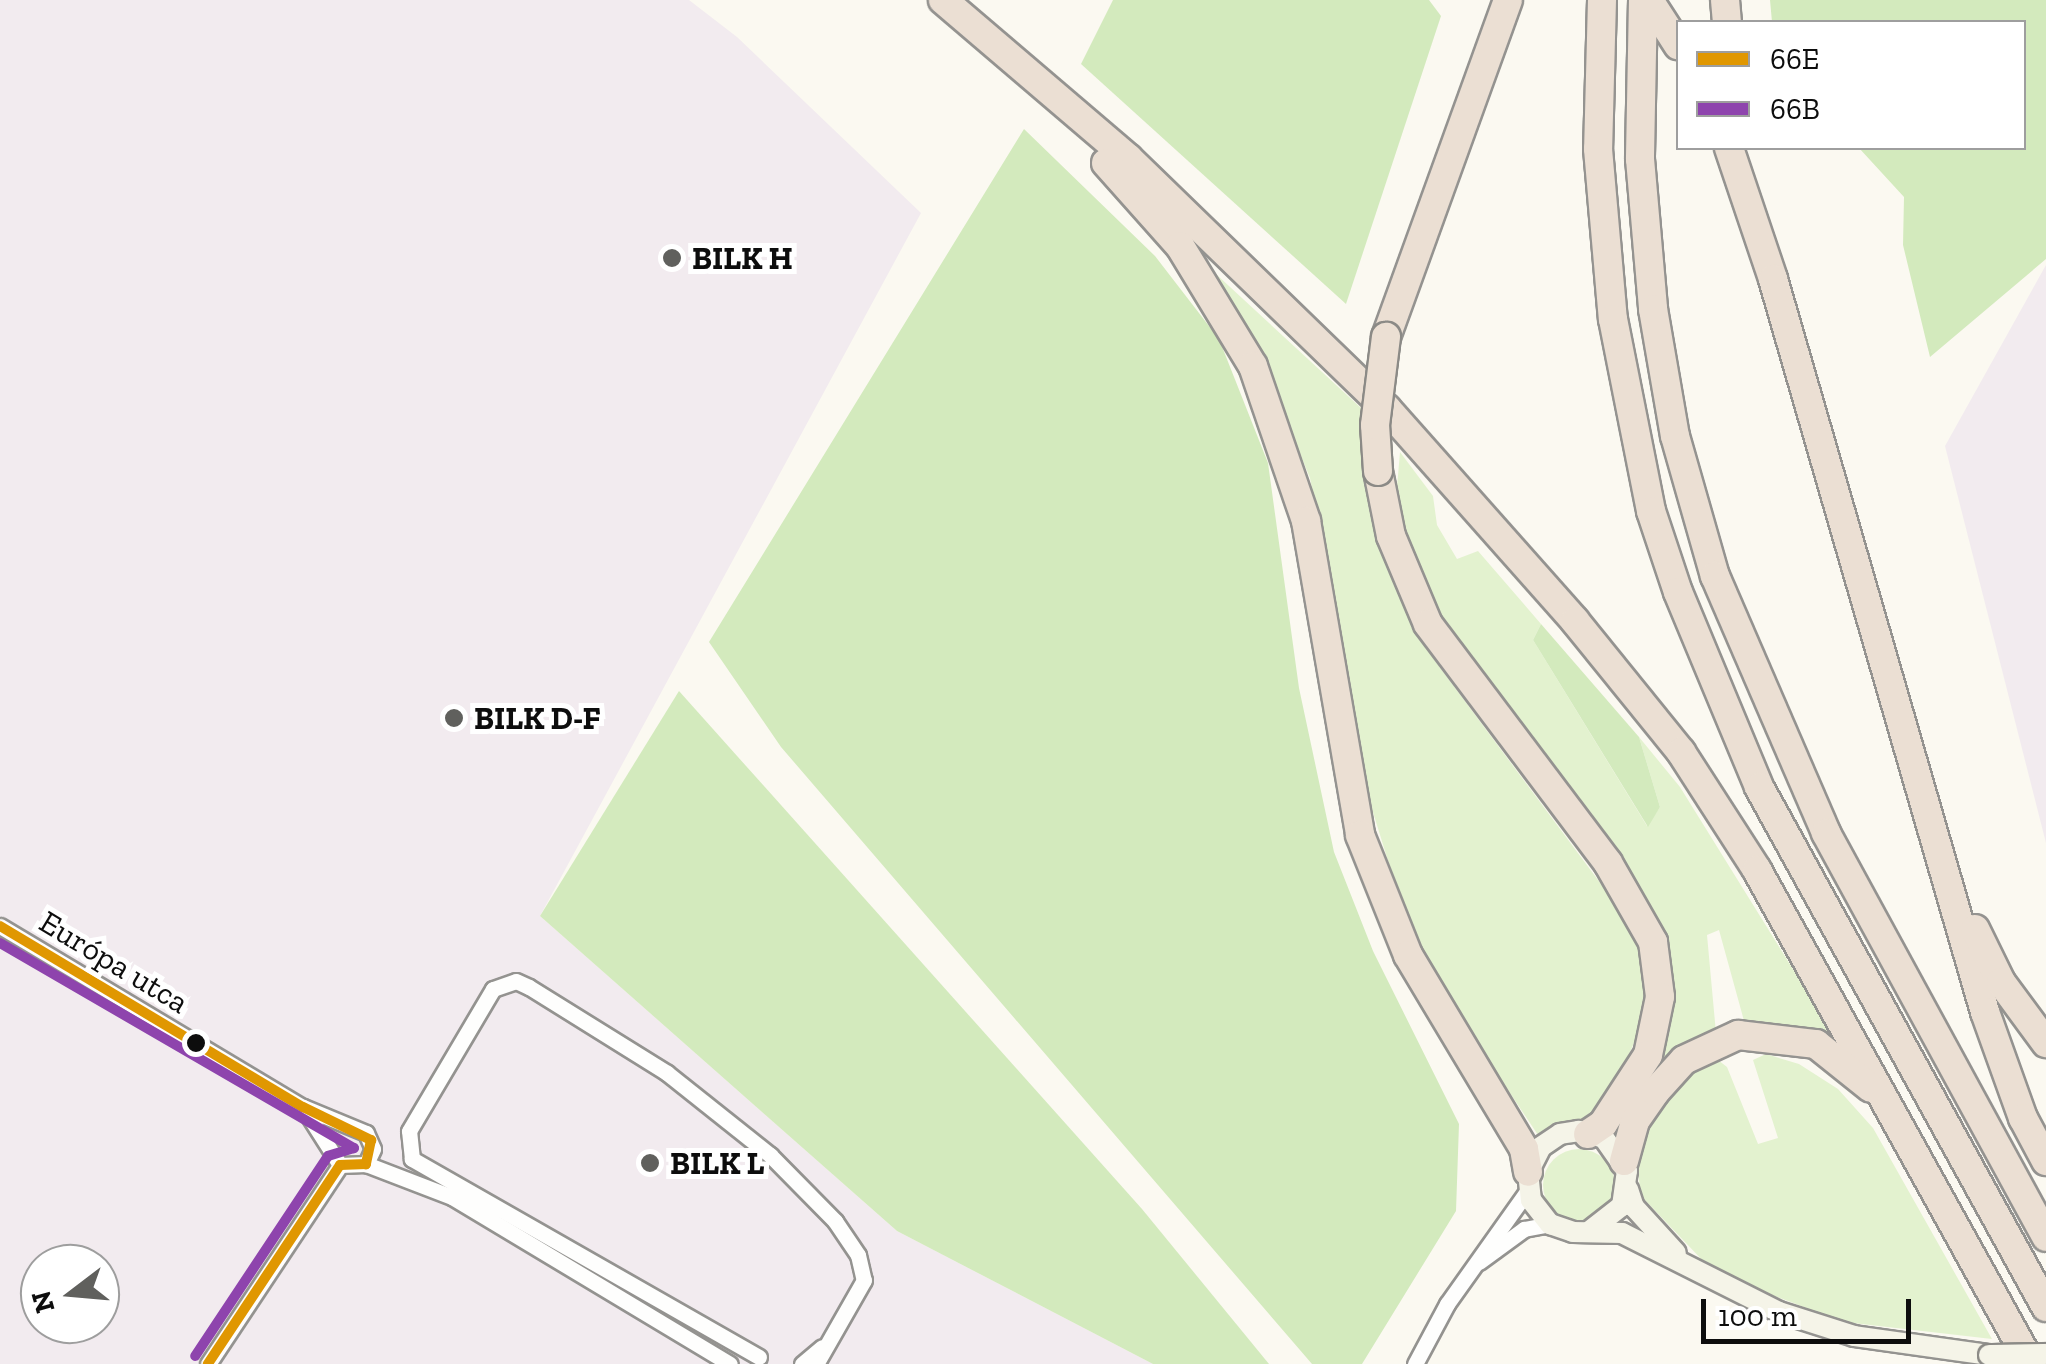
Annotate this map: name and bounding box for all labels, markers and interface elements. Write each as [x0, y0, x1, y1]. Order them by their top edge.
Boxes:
legend [1676, 20, 2026, 150]
text: 66E [1770, 41, 1820, 77]
text: 66B [1770, 91, 1820, 127]
place label: BILK H [692, 239, 793, 277]
marker: BILK H [661, 247, 683, 269]
place label: BILK D-F [474, 699, 601, 737]
marker: BILK D-F [443, 707, 465, 729]
street label: Európa utca [33, 903, 195, 1021]
unlabelled marker [186, 1033, 206, 1053]
place label: BILK L [670, 1144, 764, 1182]
marker: BILK L [639, 1152, 661, 1174]
north arrow [20, 1244, 120, 1344]
scale bar [1706, 1279, 1916, 1341]
text: N [24, 1287, 61, 1317]
text: 100 m [1718, 1298, 1797, 1334]

